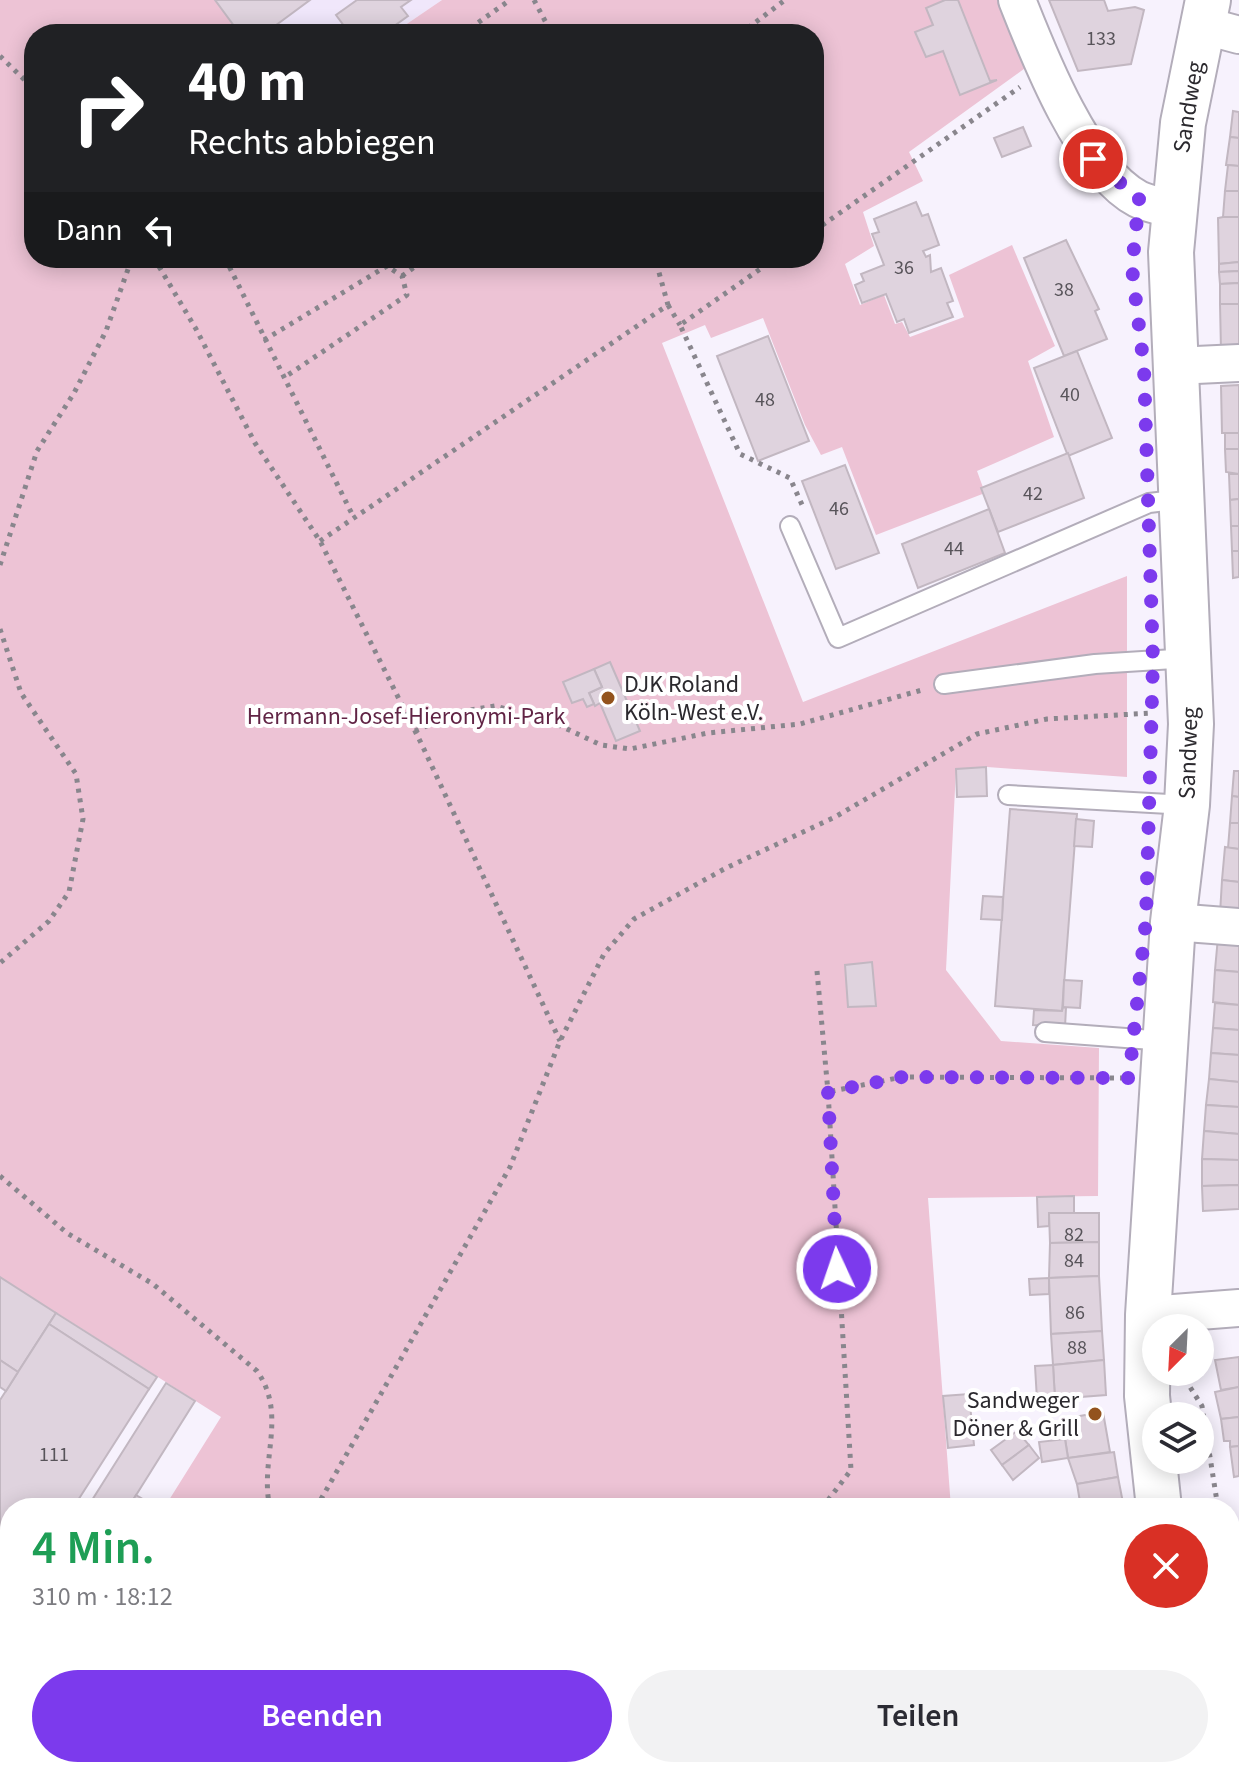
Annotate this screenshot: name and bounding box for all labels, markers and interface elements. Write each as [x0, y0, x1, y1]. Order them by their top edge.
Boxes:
house number: 133 [1086, 25, 1116, 53]
text: 40 m [188, 43, 306, 122]
icon: right [56, 56, 160, 160]
street label: Sandweg [1164, 59, 1213, 155]
text: Rechts abbiegen [188, 117, 436, 168]
pin [1059, 125, 1127, 193]
icon: arrive [1071, 137, 1115, 181]
icon: left [138, 208, 182, 252]
text: Dann [56, 209, 122, 252]
house number: 36 [894, 254, 914, 282]
house number: 38 [1054, 276, 1074, 304]
house number: 40 [1060, 381, 1080, 409]
house number: 48 [755, 386, 775, 414]
house number: 42 [1023, 480, 1043, 508]
house number: 46 [829, 495, 849, 523]
house number: 44 [944, 535, 964, 563]
place label: DJK Roland Köln-West e.V. [624, 667, 764, 730]
marker: DJK Roland Köln-West e.V. [599, 689, 617, 707]
park label: Hermann-Josef-Hieronymi-Park [247, 699, 565, 734]
street label: Sandweg [1169, 706, 1208, 800]
house number: 82 [1064, 1221, 1084, 1249]
position arrow [795, 1227, 879, 1311]
house number: 84 [1064, 1247, 1084, 1275]
house number: 86 [1065, 1299, 1085, 1327]
north arrow [1142, 1314, 1214, 1386]
map controls [1142, 1314, 1214, 1474]
house number: 88 [1067, 1334, 1087, 1362]
place label: Sandweger Döner & Grill [952, 1383, 1080, 1446]
button: layers [1142, 1402, 1214, 1474]
marker: Sandweger Döner & Grill [1086, 1405, 1104, 1423]
house number: 111 [39, 1441, 69, 1469]
text: 4 Min. [32, 1514, 155, 1582]
button: close [1124, 1524, 1208, 1608]
text: 310 m · 18:12 [32, 1578, 173, 1615]
button: Beenden [32, 1670, 612, 1762]
button: Teilen [628, 1670, 1208, 1762]

